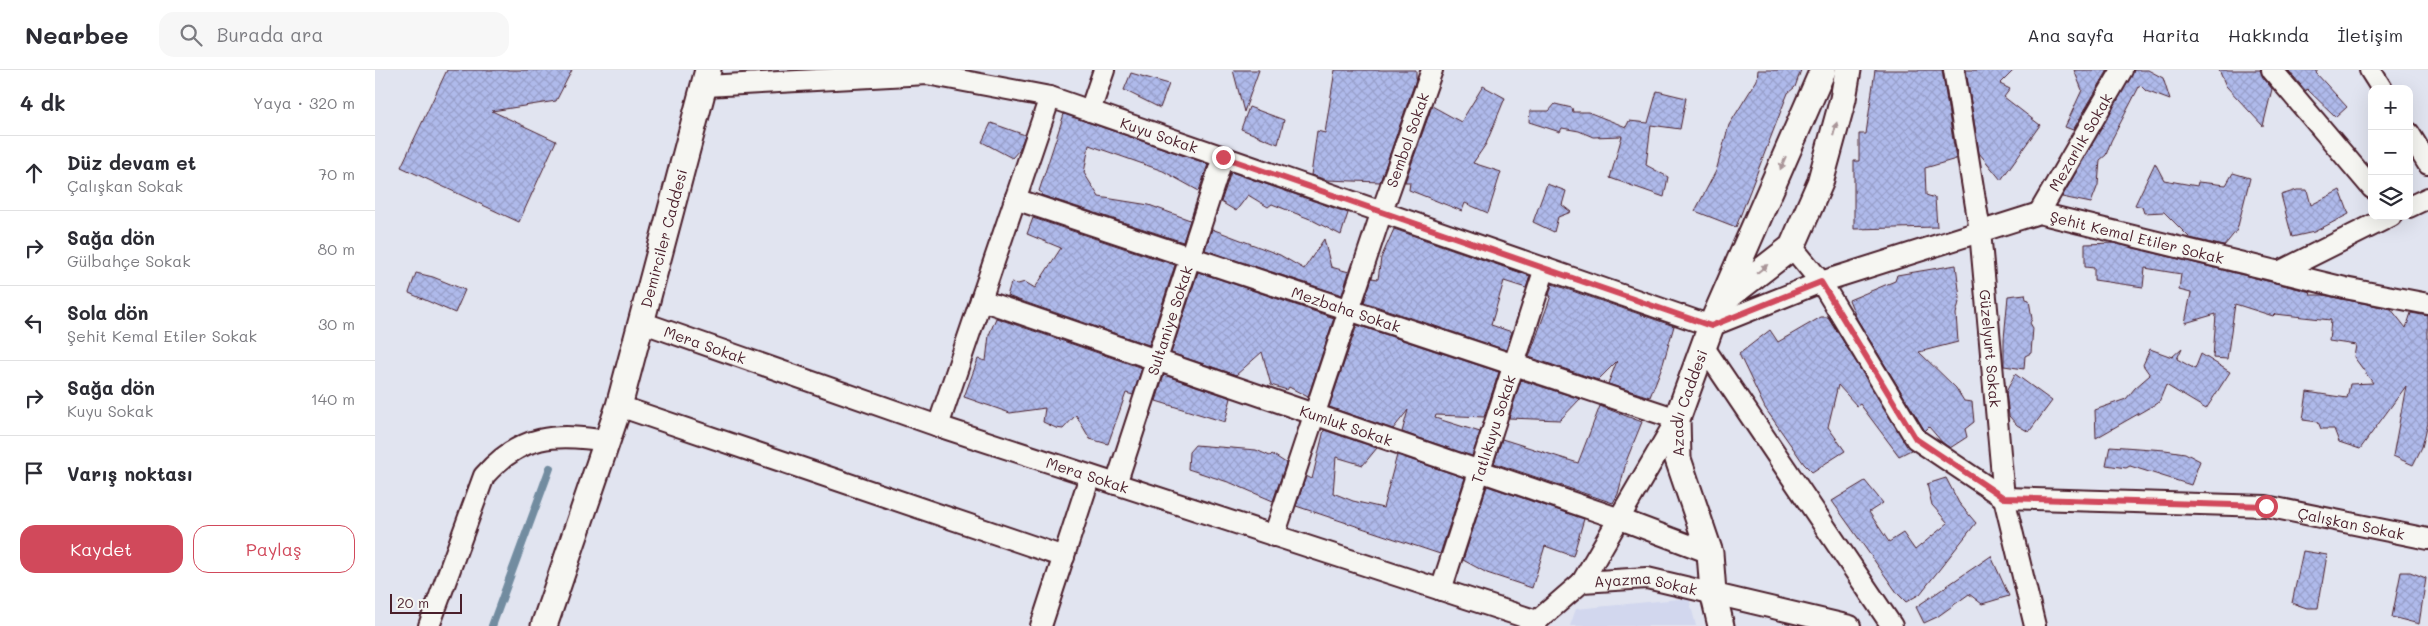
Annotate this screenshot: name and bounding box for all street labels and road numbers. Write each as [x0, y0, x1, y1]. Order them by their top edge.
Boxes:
street label: Mezarlık Sokak [2044, 89, 2117, 195]
street label: Sembol Sokak [1381, 90, 1433, 190]
street label: Kuyu Sokak [1118, 112, 1201, 158]
street label: Demirciler Caddesi [635, 167, 691, 310]
street label: Şehit Kemal Etiler Sokak [2048, 206, 2226, 268]
street label: Sultaniye Sokak [1142, 263, 1197, 378]
street label: Mezbaha Sokak [1289, 282, 1403, 337]
street label: Güzelyurt Sokak [1975, 289, 2006, 408]
street label: Mera Sokak [661, 321, 749, 368]
street label: Azadlı Caddesi [1667, 347, 1712, 457]
street label: Tatlıkuyu Sokak [1466, 373, 1520, 486]
street label: Kumluk Sokak [1297, 400, 1395, 450]
street label: Mera Sokak [1044, 452, 1131, 497]
street label: Çalışkan Sokak [2296, 503, 2407, 544]
street label: Ayazma Sokak [1593, 568, 1700, 600]

